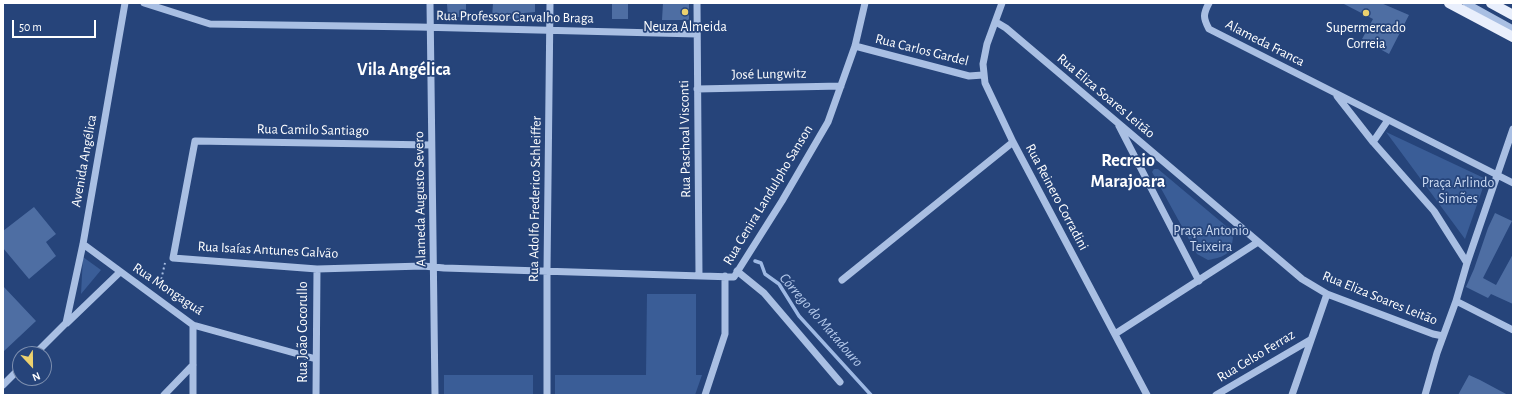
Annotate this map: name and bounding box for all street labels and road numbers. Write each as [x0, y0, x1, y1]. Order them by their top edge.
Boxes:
street label: Rua Professor Carvalho Braga [436, 7, 594, 27]
street label: Alameda Franca [1223, 16, 1307, 70]
street label: Rua Carlos Gardel [874, 30, 970, 70]
street label: Rua Eliza Soares Leitão [1054, 50, 1158, 142]
street label: José Lungwitz [731, 65, 807, 83]
street label: Rua Paschoal Visconti [676, 80, 694, 198]
street label: Avenida Angélica [68, 113, 100, 209]
street label: Rua Adolfo Frederico Schleiffer [525, 116, 545, 282]
street label: Rua Camilo Santiago [257, 121, 369, 139]
street label: Rua Cenira Landulpho Sanson [719, 122, 817, 268]
street label: Alameda Augusto Severo [410, 131, 430, 267]
street label: Rua Reinero Corradini [1022, 141, 1092, 253]
street label: Rua Isaías Antunes Galvão [197, 238, 339, 262]
street label: Rua Mongaguá [129, 259, 207, 319]
street label: Rua Eliza Soares Leitão [1320, 267, 1440, 329]
street label: Rua João Cocorullo [295, 281, 311, 383]
street label: Rua Celso Ferraz [1214, 326, 1298, 386]

